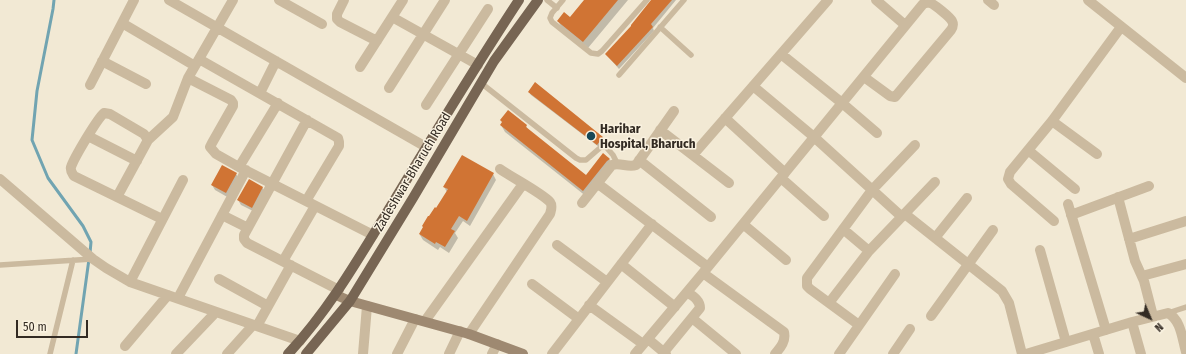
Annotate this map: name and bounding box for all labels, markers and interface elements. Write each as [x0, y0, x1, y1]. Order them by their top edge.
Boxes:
street label: Zadeshwar-Bharuch Road [371, 110, 455, 234]
place label: Harihar Hospital, Bharuch [600, 121, 695, 152]
marker: Harihar Hospital, Bharuch [585, 130, 597, 142]
north arrow [1130, 298, 1170, 338]
scale bar [18, 312, 90, 338]
text: 50 m [23, 320, 47, 334]
text: N [1152, 320, 1166, 334]

